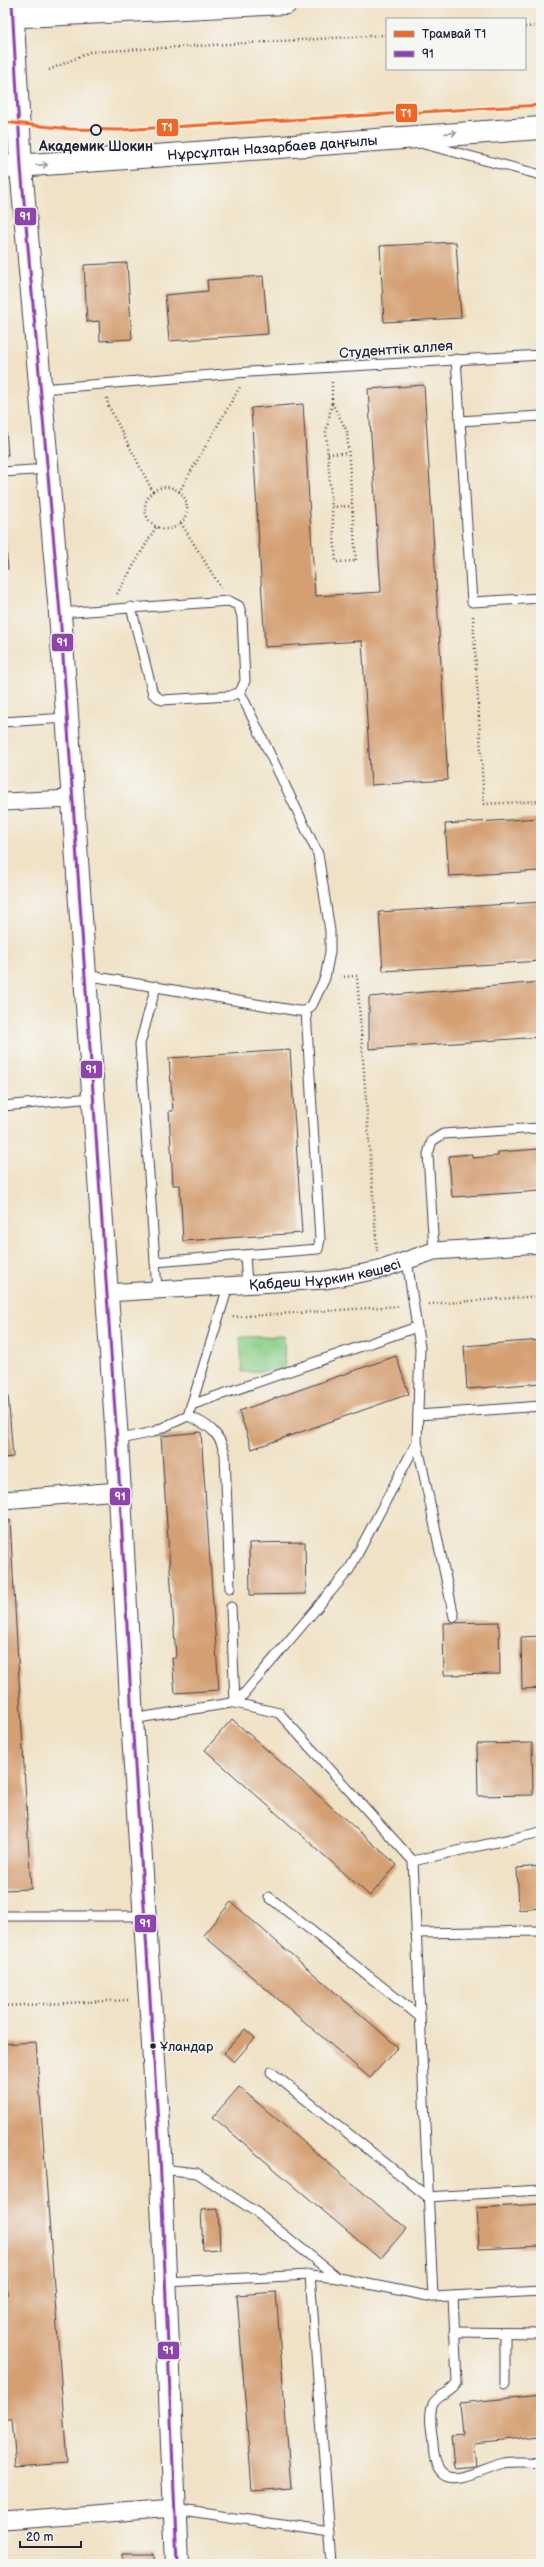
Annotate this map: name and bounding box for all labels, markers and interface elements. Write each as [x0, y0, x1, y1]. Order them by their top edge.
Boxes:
legend [386, 18, 526, 70]
text: Трамвай T1 [422, 27, 486, 42]
text: 91 [422, 47, 434, 62]
line badge: T1 [395, 103, 418, 123]
text: T1 [401, 107, 411, 120]
line badge: T1 [156, 118, 179, 137]
text: T1 [162, 121, 172, 134]
marker: Академик Шокин [90, 124, 102, 136]
one-way arrow [444, 130, 457, 137]
street label: Нұрсұлтан Назарбаев даңғылы [166, 132, 378, 164]
place label: Академик Шокин [38, 138, 153, 155]
one-way arrow [35, 161, 48, 168]
line badge: 91 [14, 207, 37, 226]
text: 91 [19, 210, 31, 223]
street label: Студенттік аллея [339, 337, 454, 362]
line badge: 91 [51, 633, 74, 652]
text: 91 [56, 636, 68, 649]
line badge: 91 [80, 1060, 103, 1079]
text: 91 [85, 1063, 97, 1076]
street label: Қабдеш Нұркин көшесі [249, 1255, 403, 1294]
line badge: 91 [109, 1487, 131, 1506]
text: 91 [114, 1490, 126, 1503]
line badge: 91 [134, 1914, 157, 1933]
text: 91 [139, 1917, 151, 1930]
place label: Ұландар [160, 2039, 214, 2055]
marker: Ұландар [148, 2041, 158, 2051]
line badge: 91 [157, 2341, 180, 2360]
text: 91 [162, 2344, 174, 2357]
scale bar [20, 2523, 81, 2549]
text: 20 m [26, 2530, 53, 2545]

